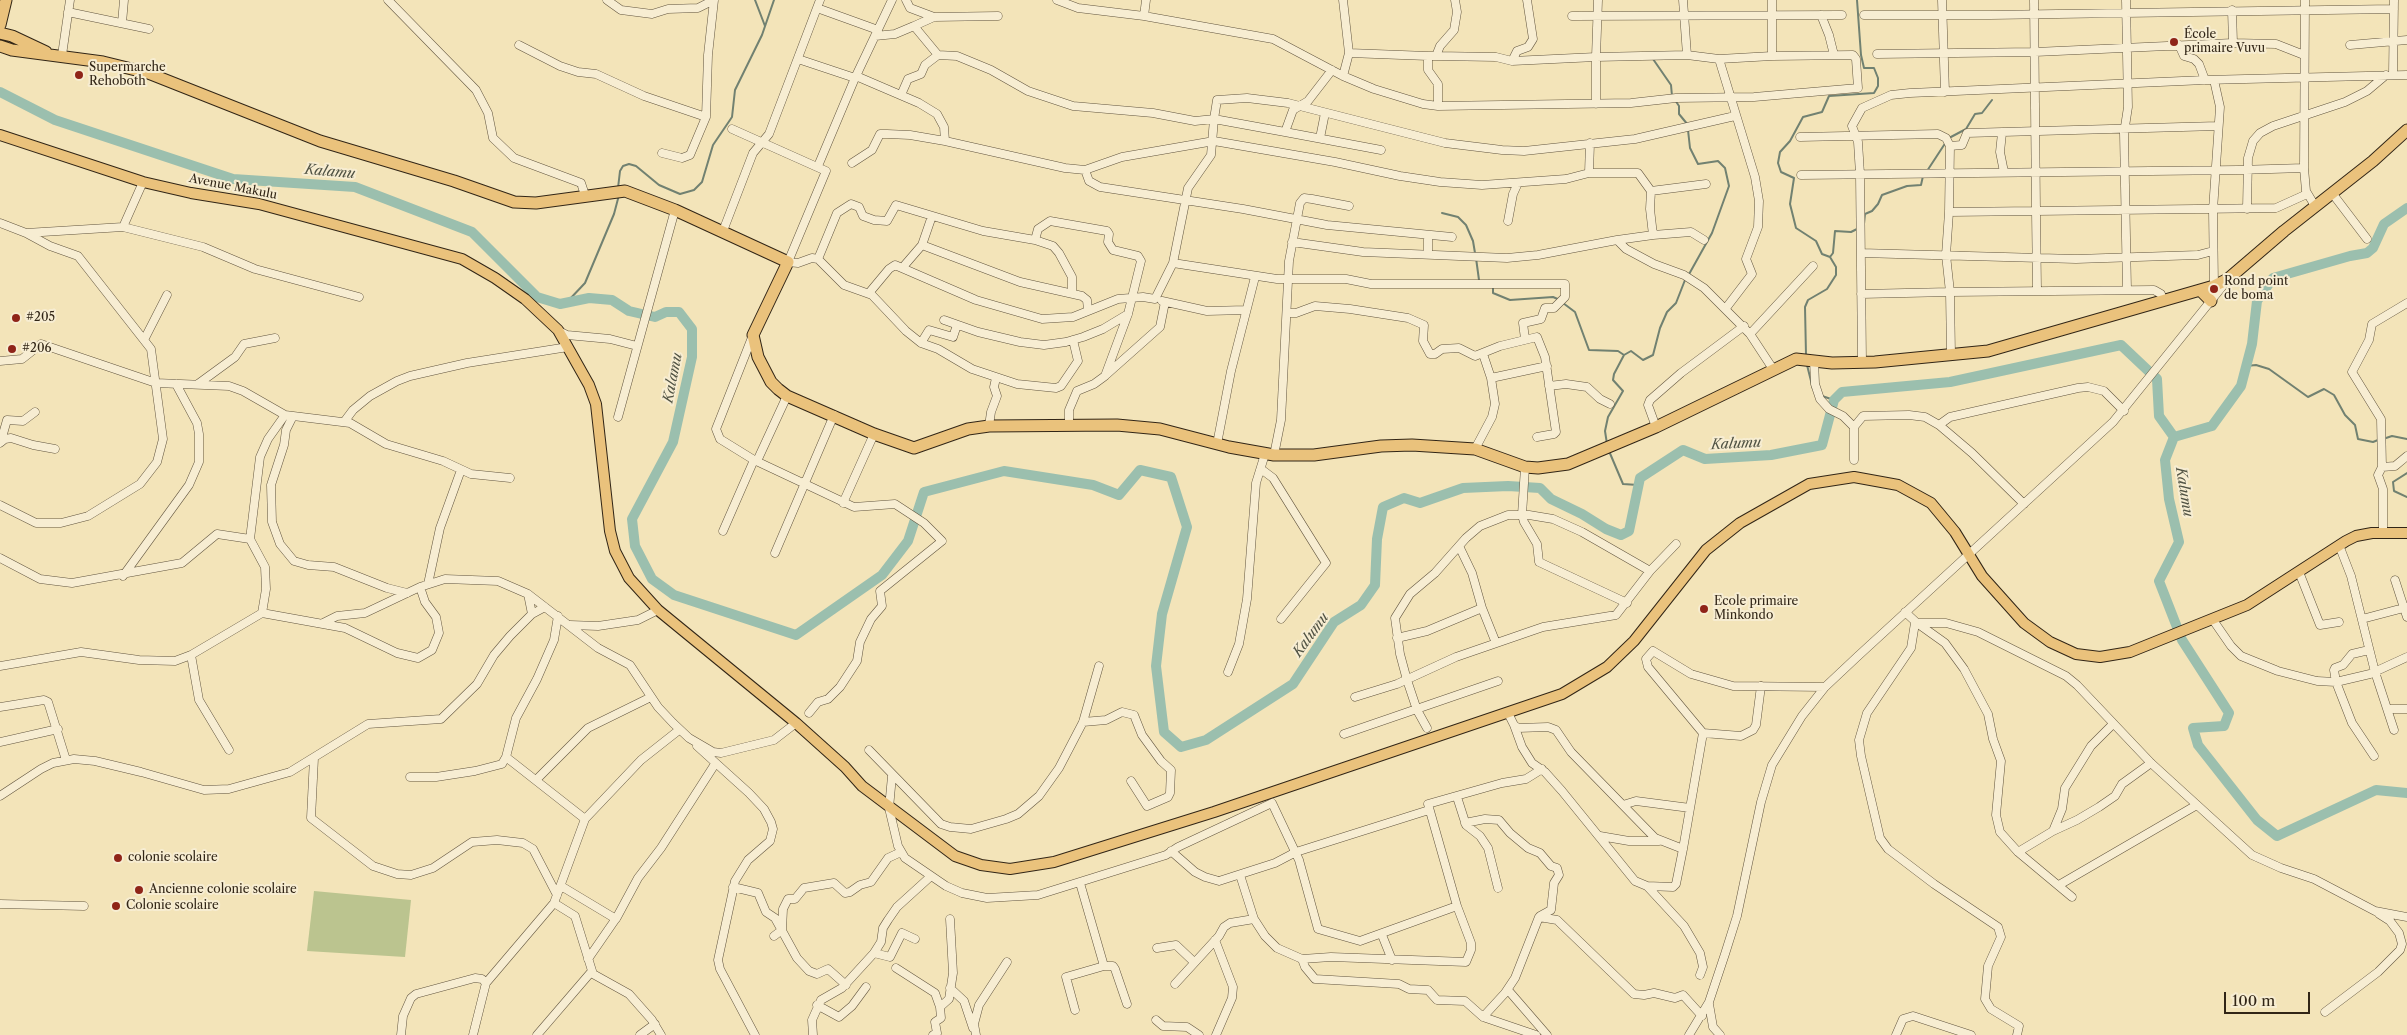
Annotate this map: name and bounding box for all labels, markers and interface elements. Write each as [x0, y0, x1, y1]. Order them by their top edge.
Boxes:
place label: École primaire Vuvu [2184, 28, 2265, 56]
marker: École primaire Vuvu [2168, 36, 2180, 48]
place label: Supermarche Rehoboth [89, 61, 166, 89]
marker: Supermarche Rehoboth [73, 69, 85, 81]
water label: Kalamu [304, 161, 356, 183]
street label: Avenue Makulu [188, 171, 278, 203]
place label: Rond point de boma [2224, 275, 2288, 303]
marker: Rond point de boma [2208, 283, 2220, 295]
place label: #205 [26, 311, 55, 325]
marker: #205 [10, 312, 22, 324]
place label: #206 [22, 342, 52, 356]
marker: #206 [6, 343, 18, 355]
water label: Kalamu [660, 352, 686, 404]
water label: Kalumu [1711, 434, 1761, 454]
water label: Kalumu [2172, 466, 2196, 518]
place label: Ecole primaire Minkondo [1714, 595, 1798, 623]
marker: Ecole primaire Minkondo [1698, 603, 1710, 615]
water label: Kalumu [1289, 610, 1333, 660]
place label: colonie scolaire [128, 851, 218, 865]
marker: colonie scolaire [112, 852, 124, 864]
place label: Ancienne colonie scolaire [149, 883, 297, 897]
marker: Ancienne colonie scolaire [133, 884, 145, 896]
place label: Colonie scolaire [126, 899, 219, 913]
marker: Colonie scolaire [110, 900, 122, 912]
scale bar [2227, 982, 2313, 1014]
text: 100 m [2232, 991, 2275, 1010]

